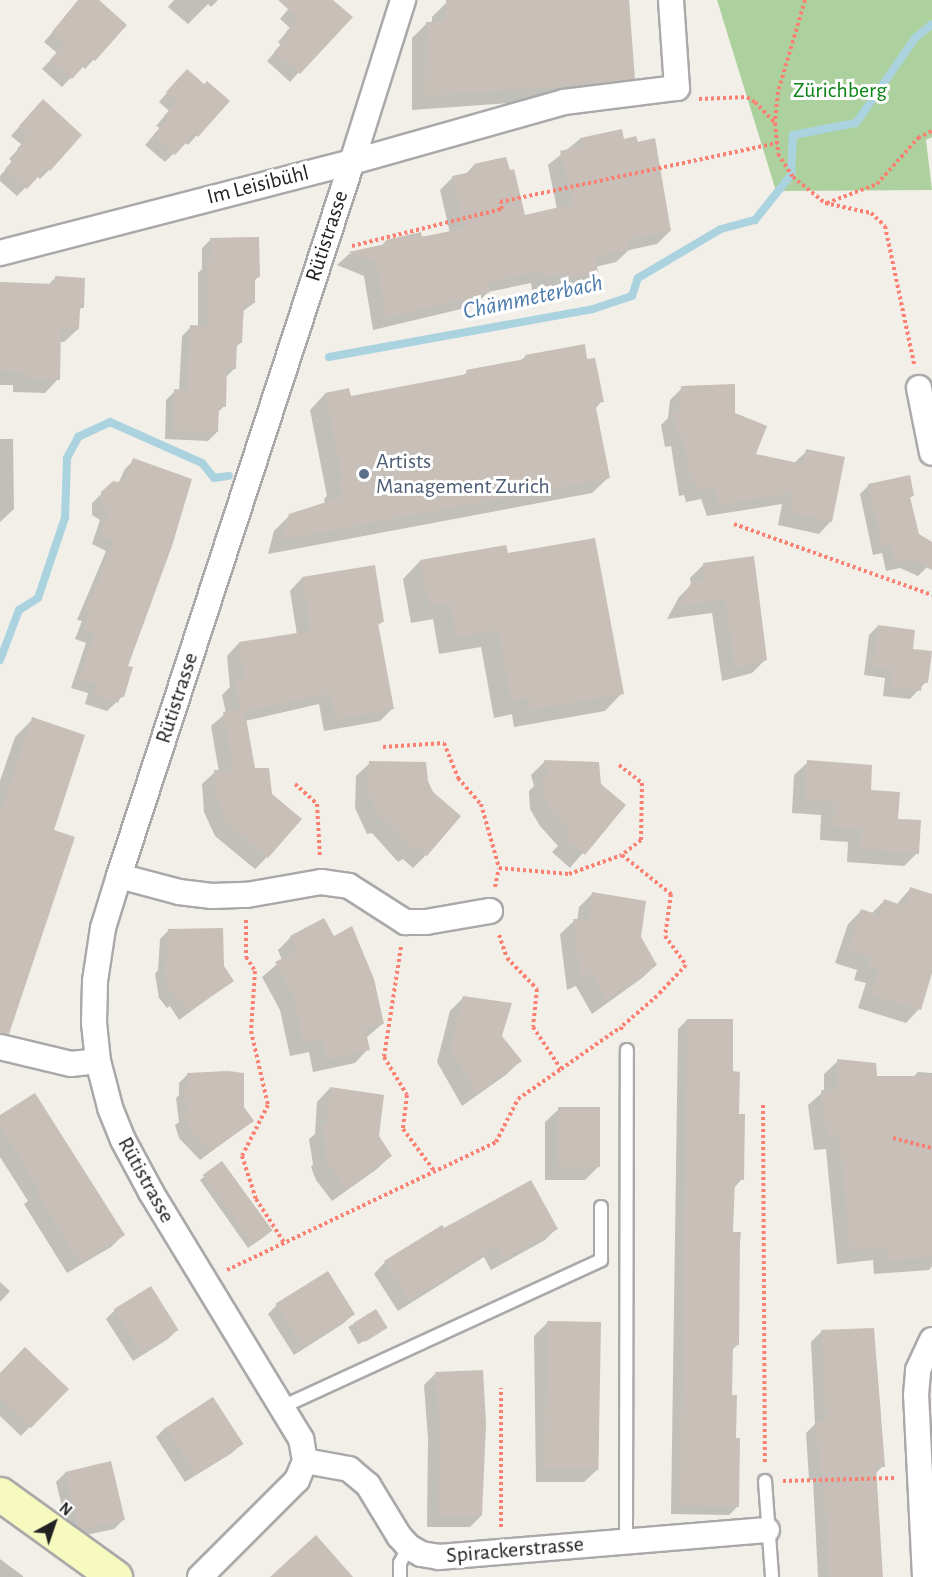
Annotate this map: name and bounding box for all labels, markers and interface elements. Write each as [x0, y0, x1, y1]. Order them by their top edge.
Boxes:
park label: Zürichberg [793, 78, 887, 104]
street label: Im Leisibühl [204, 160, 312, 210]
street label: Rütistrasse [300, 187, 354, 285]
water label: Chämmeterbach [460, 269, 606, 327]
place label: Artists Management Zurich [376, 448, 550, 500]
marker: Artists Management Zurich [357, 467, 371, 481]
street label: Rütistrasse [150, 649, 204, 747]
street label: Rütistrasse [112, 1133, 180, 1227]
north arrow [24, 1493, 84, 1553]
text: N [56, 1500, 75, 1519]
street label: Spirackerstrasse [445, 1531, 585, 1569]

